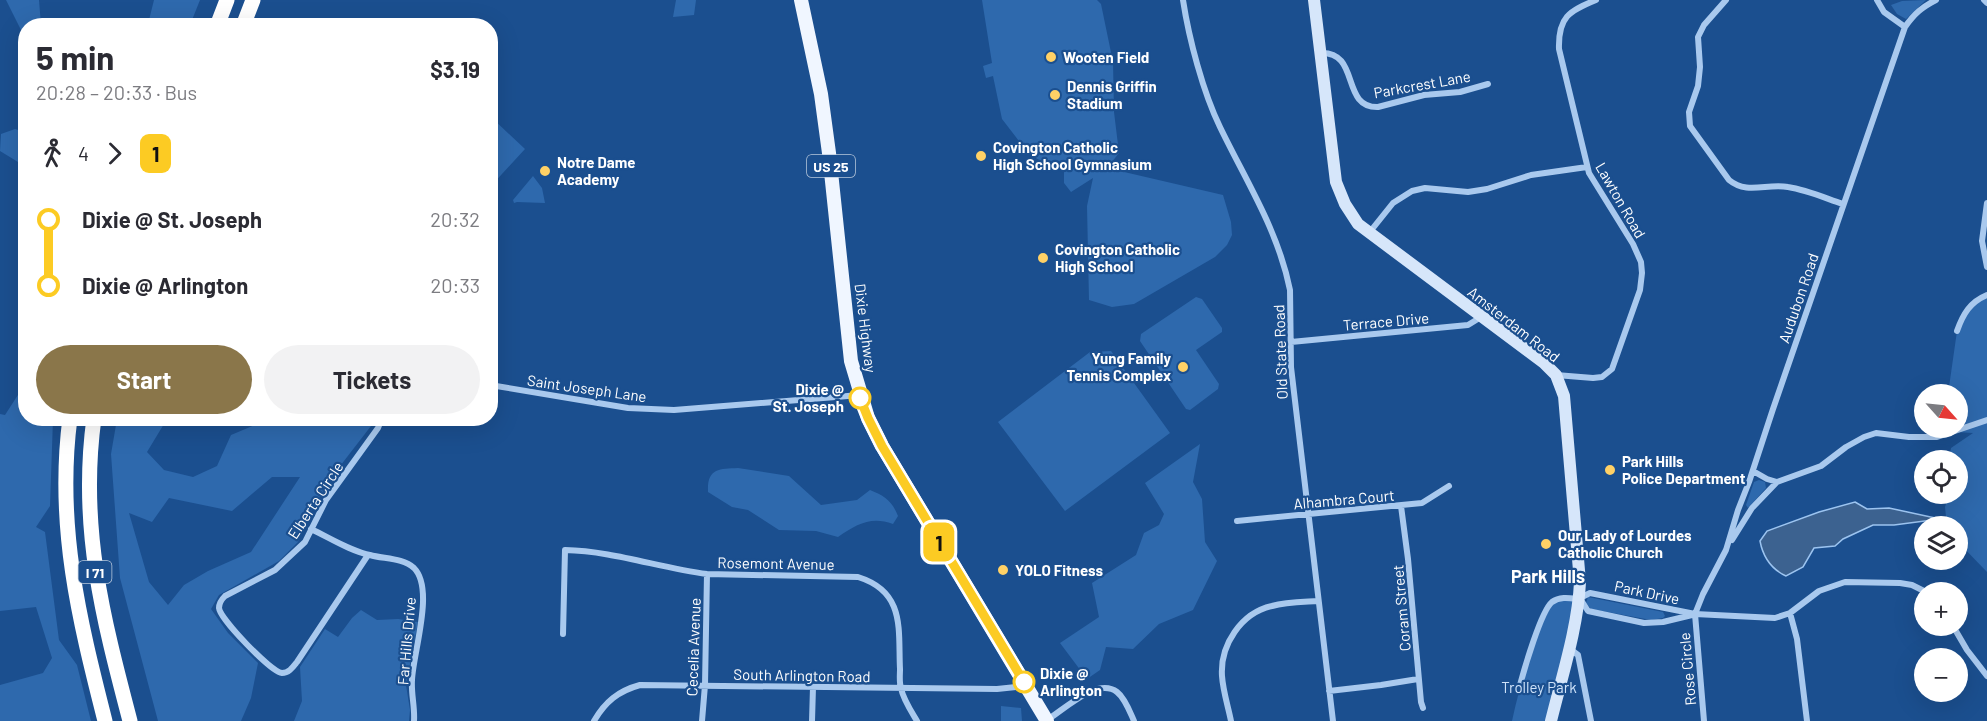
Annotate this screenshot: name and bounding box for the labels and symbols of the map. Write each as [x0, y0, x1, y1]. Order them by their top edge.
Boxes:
place label: Wooten Field [1063, 48, 1149, 66]
marker: Wooten Field [1044, 50, 1058, 64]
street label: Parkcrest Lane [1372, 67, 1472, 101]
place label: Dennis Griffin Stadium [1067, 77, 1157, 112]
marker: Dennis Griffin Stadium [1048, 88, 1062, 102]
place label: Covington Catholic High School Gymnasium [993, 138, 1152, 173]
marker: Covington Catholic High School Gymnasium [974, 149, 988, 163]
place label: Notre Dame Academy [557, 153, 635, 188]
road number: US 25 [807, 155, 855, 177]
street label: Lawton Road [1592, 159, 1650, 241]
marker: Notre Dame Academy [538, 164, 552, 178]
place label: Covington Catholic High School [1055, 240, 1180, 275]
marker: Covington Catholic High School [1036, 251, 1050, 265]
street label: Audubon Road [1774, 251, 1822, 345]
street label: Dixie Highway [852, 282, 880, 374]
street label: Amsterdam Road [1464, 283, 1564, 365]
street label: Old State Road [1269, 304, 1291, 400]
street label: Terrace Drive [1342, 308, 1430, 334]
place label: Yung Family Tennis Complex [1066, 349, 1171, 384]
marker: Yung Family Tennis Complex [1176, 360, 1190, 374]
street label: Saint Joseph Lane [526, 371, 648, 405]
place label: Dixie @ St. Joseph [773, 380, 844, 415]
north arrow [1914, 384, 1968, 438]
marker: Dixie @ St. Joseph [849, 387, 871, 409]
place label: Park Hills Police Department [1622, 452, 1746, 487]
street label: Elberta Circle [283, 458, 347, 542]
marker: Park Hills Police Department [1603, 463, 1617, 477]
street label: Alhambra Court [1293, 486, 1395, 512]
line badge: 1 [920, 522, 958, 562]
place label: Our Lady of Lourdes Catholic Church [1558, 526, 1692, 561]
marker: Our Lady of Lourdes Catholic Church [1539, 537, 1553, 551]
street label: Rosemont Avenue [717, 553, 835, 573]
road number: I 71 [78, 561, 112, 583]
place label: YOLO Fitness [1015, 561, 1103, 579]
marker: YOLO Fitness [996, 563, 1010, 577]
street label: Coram Street [1388, 564, 1414, 652]
district label: Park Hills [1511, 565, 1585, 587]
street label: Park Drive [1613, 576, 1681, 608]
street label: Far Hills Drive [393, 596, 419, 686]
street label: Cecelia Avenue [682, 597, 704, 697]
street label: Rose Circle [1675, 632, 1699, 706]
place label: Dixie @ Arlington [1040, 664, 1102, 699]
street label: South Arlington Road [733, 665, 871, 685]
marker: Dixie @ Arlington [1013, 671, 1035, 693]
park label: Trolley Park [1501, 678, 1577, 696]

